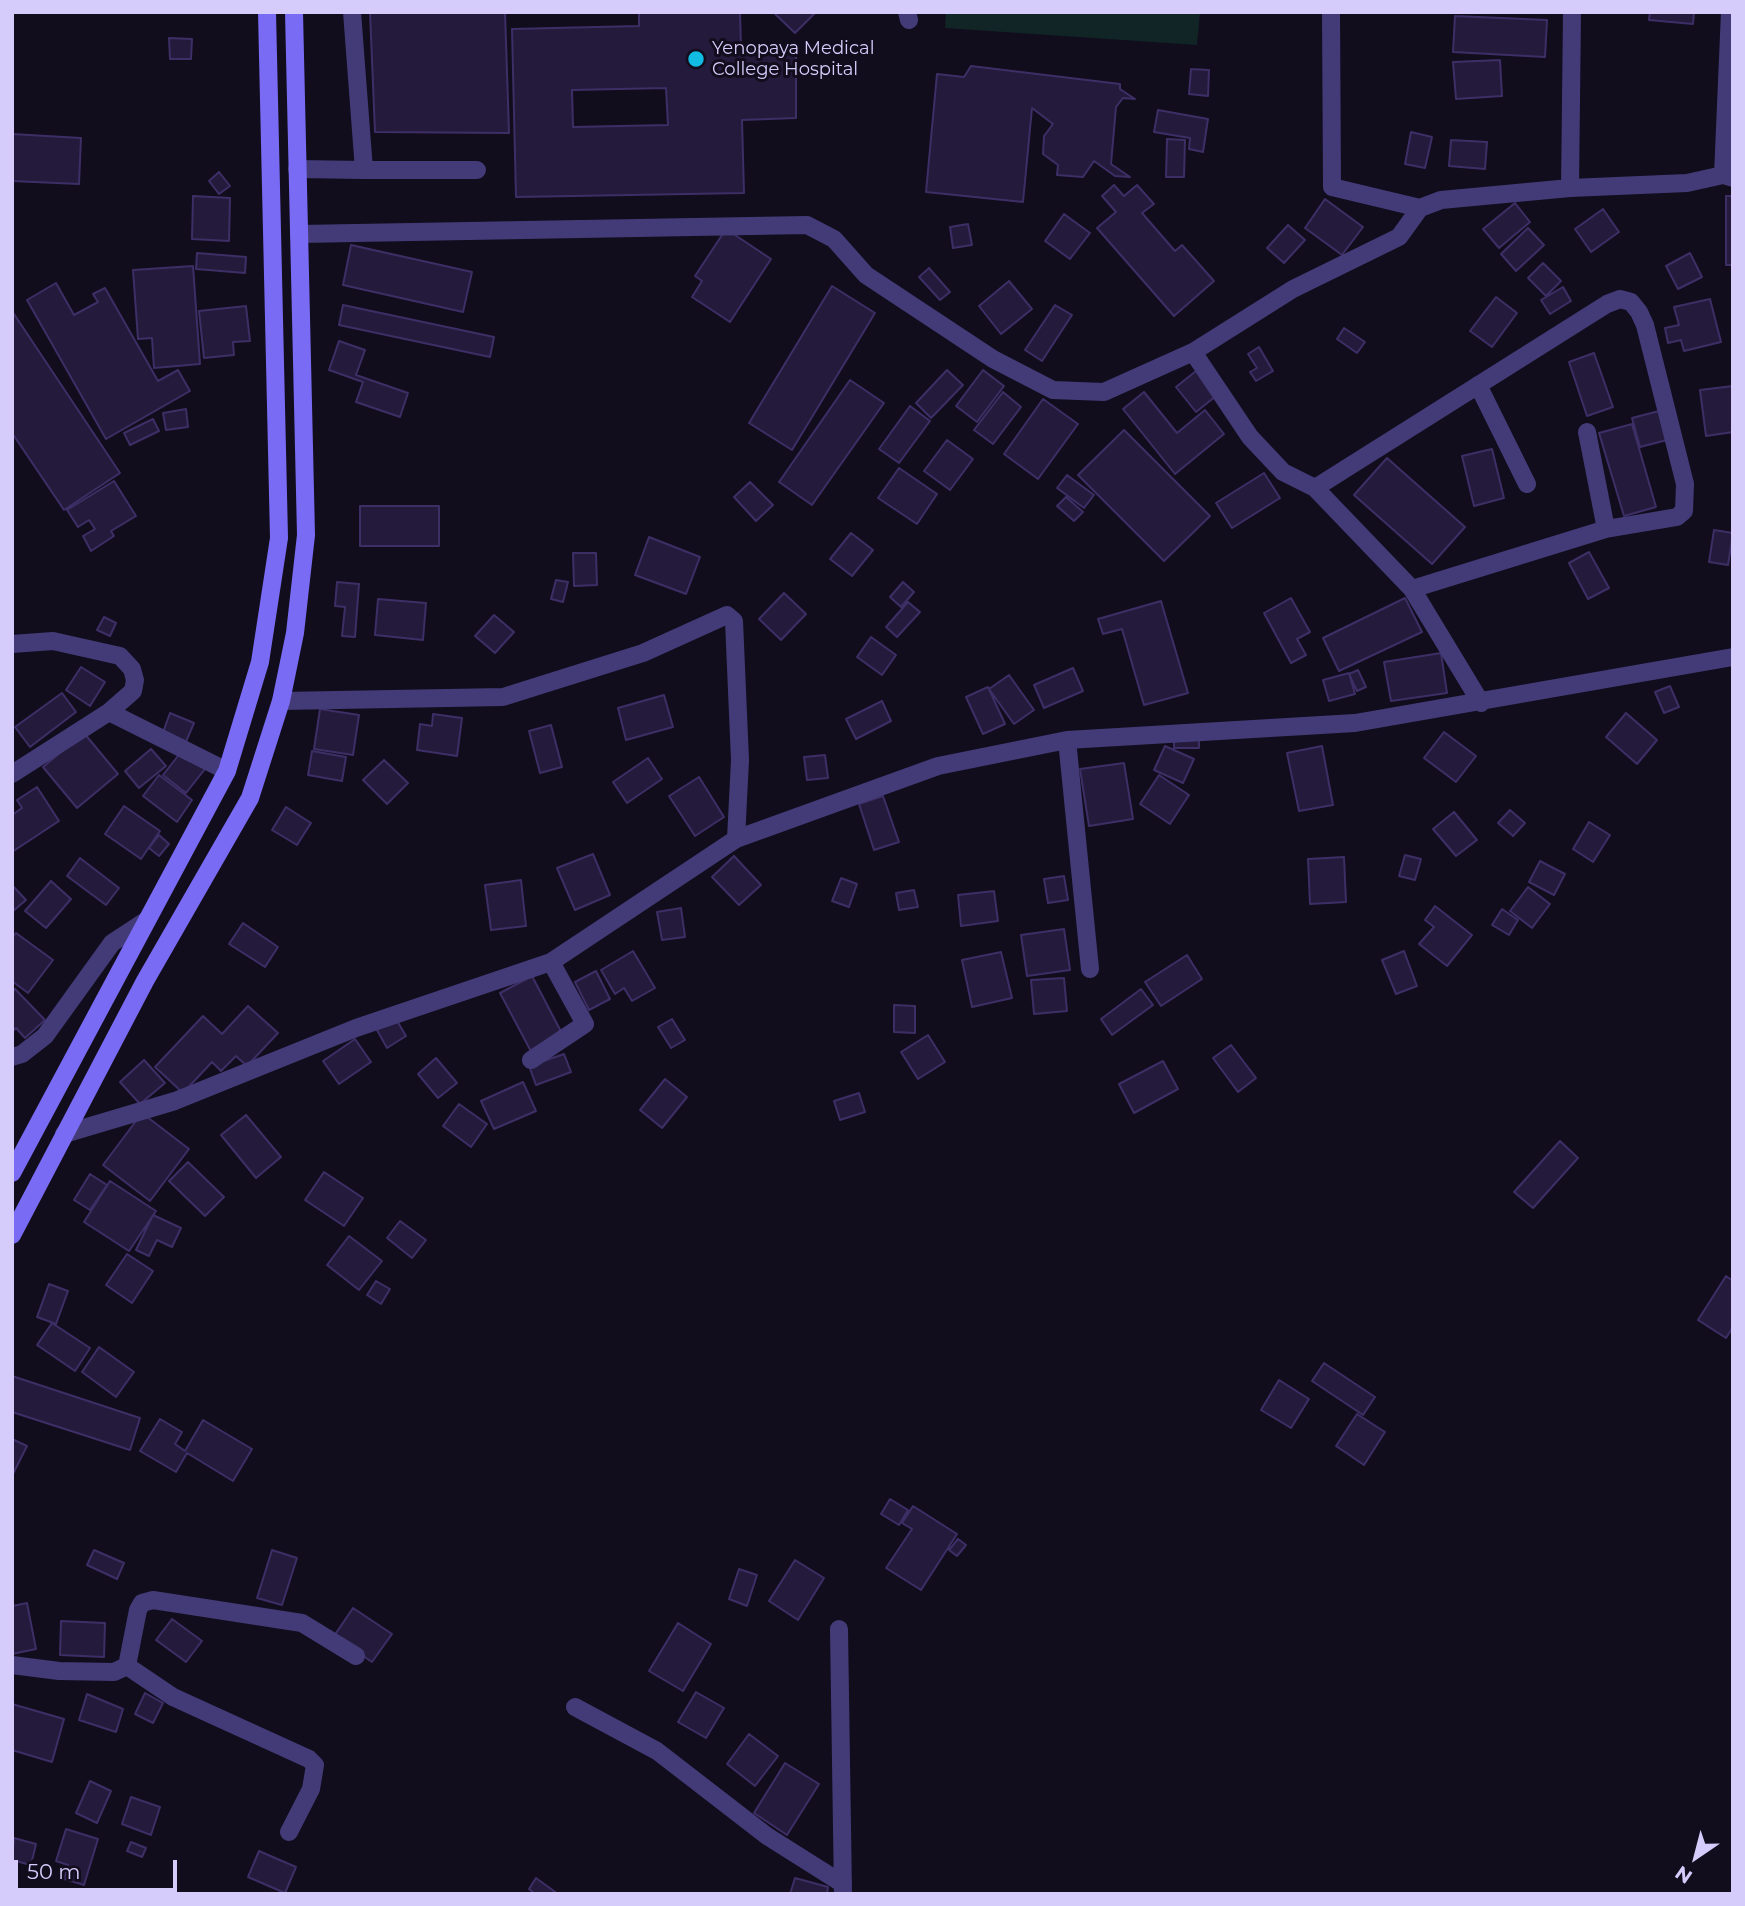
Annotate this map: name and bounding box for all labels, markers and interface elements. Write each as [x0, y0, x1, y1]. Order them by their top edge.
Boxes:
place label: Yenopaya Medical College Hospital [712, 38, 875, 80]
marker: Yenopaya Medical College Hospital [686, 49, 706, 69]
north arrow [1661, 1822, 1731, 1892]
scale bar [18, 1846, 180, 1890]
text: 50 m [27, 1859, 81, 1884]
text: N [1671, 1861, 1697, 1888]

